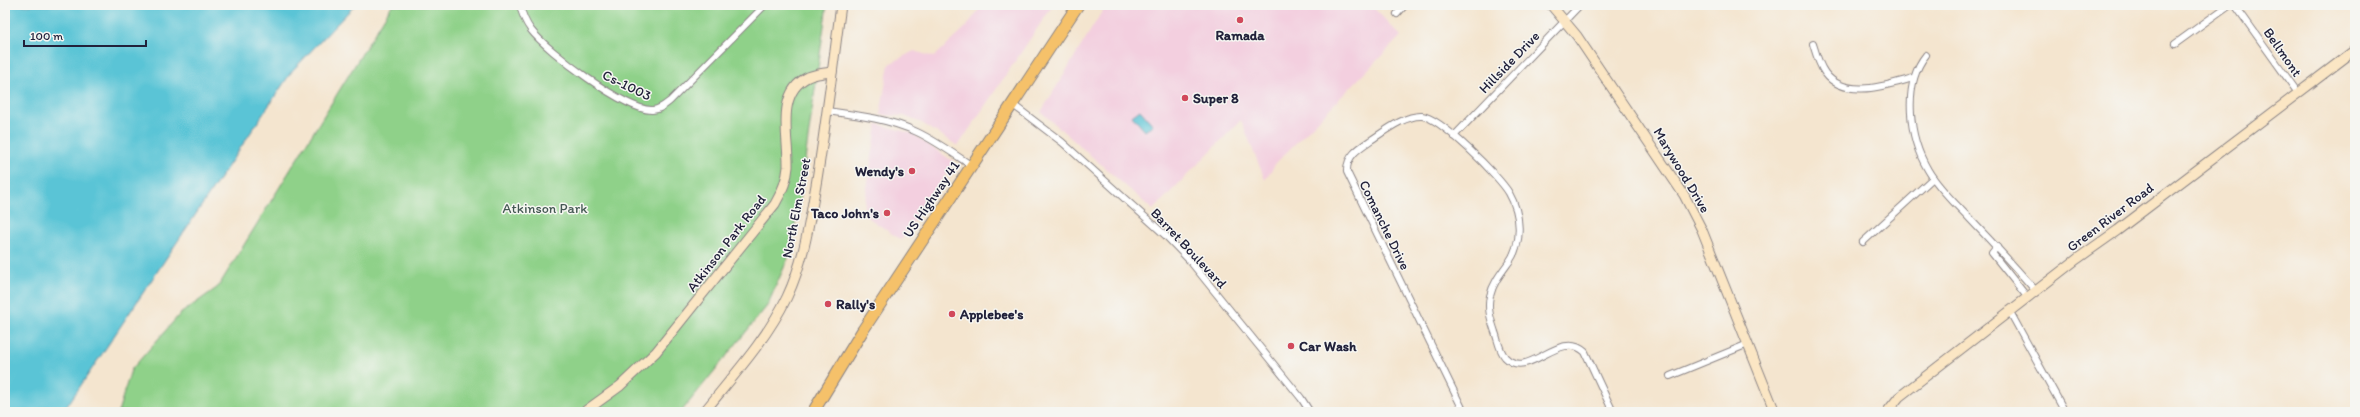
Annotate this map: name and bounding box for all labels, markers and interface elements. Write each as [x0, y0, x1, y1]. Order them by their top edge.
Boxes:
marker: Ramada [1235, 15, 1245, 25]
scale bar [24, 22, 146, 48]
street label: Bellmont [2260, 25, 2306, 80]
place label: Ramada [1215, 27, 1265, 44]
street label: Hillside Drive [1475, 27, 1543, 97]
text: 100 m [30, 29, 63, 43]
street label: Cs-1003 [600, 66, 654, 105]
place label: Super 8 [1193, 90, 1239, 107]
marker: Super 8 [1180, 93, 1190, 103]
street label: Marywood Drive [1649, 125, 1714, 216]
street label: North Elm Street [778, 157, 815, 259]
street label: US Highway 41 [899, 157, 964, 241]
place label: Wendy's [855, 163, 904, 180]
marker: Wendy's [907, 166, 917, 176]
street label: Comanche Drive [1356, 178, 1414, 273]
street label: Green River Road [2064, 179, 2157, 255]
street label: Atkinson Park Road [683, 191, 770, 295]
park label: Atkinson Park [503, 200, 588, 217]
place label: Taco John's [810, 205, 879, 222]
street label: Barret Boulevard [1147, 205, 1230, 292]
marker: Taco John's [882, 208, 892, 218]
place label: Rally's [836, 296, 875, 313]
marker: Rally's [823, 299, 833, 309]
place label: Applebee's [959, 306, 1023, 323]
marker: Applebee's [947, 309, 957, 319]
place label: Car Wash [1299, 338, 1357, 355]
marker: Car Wash [1286, 341, 1296, 351]

